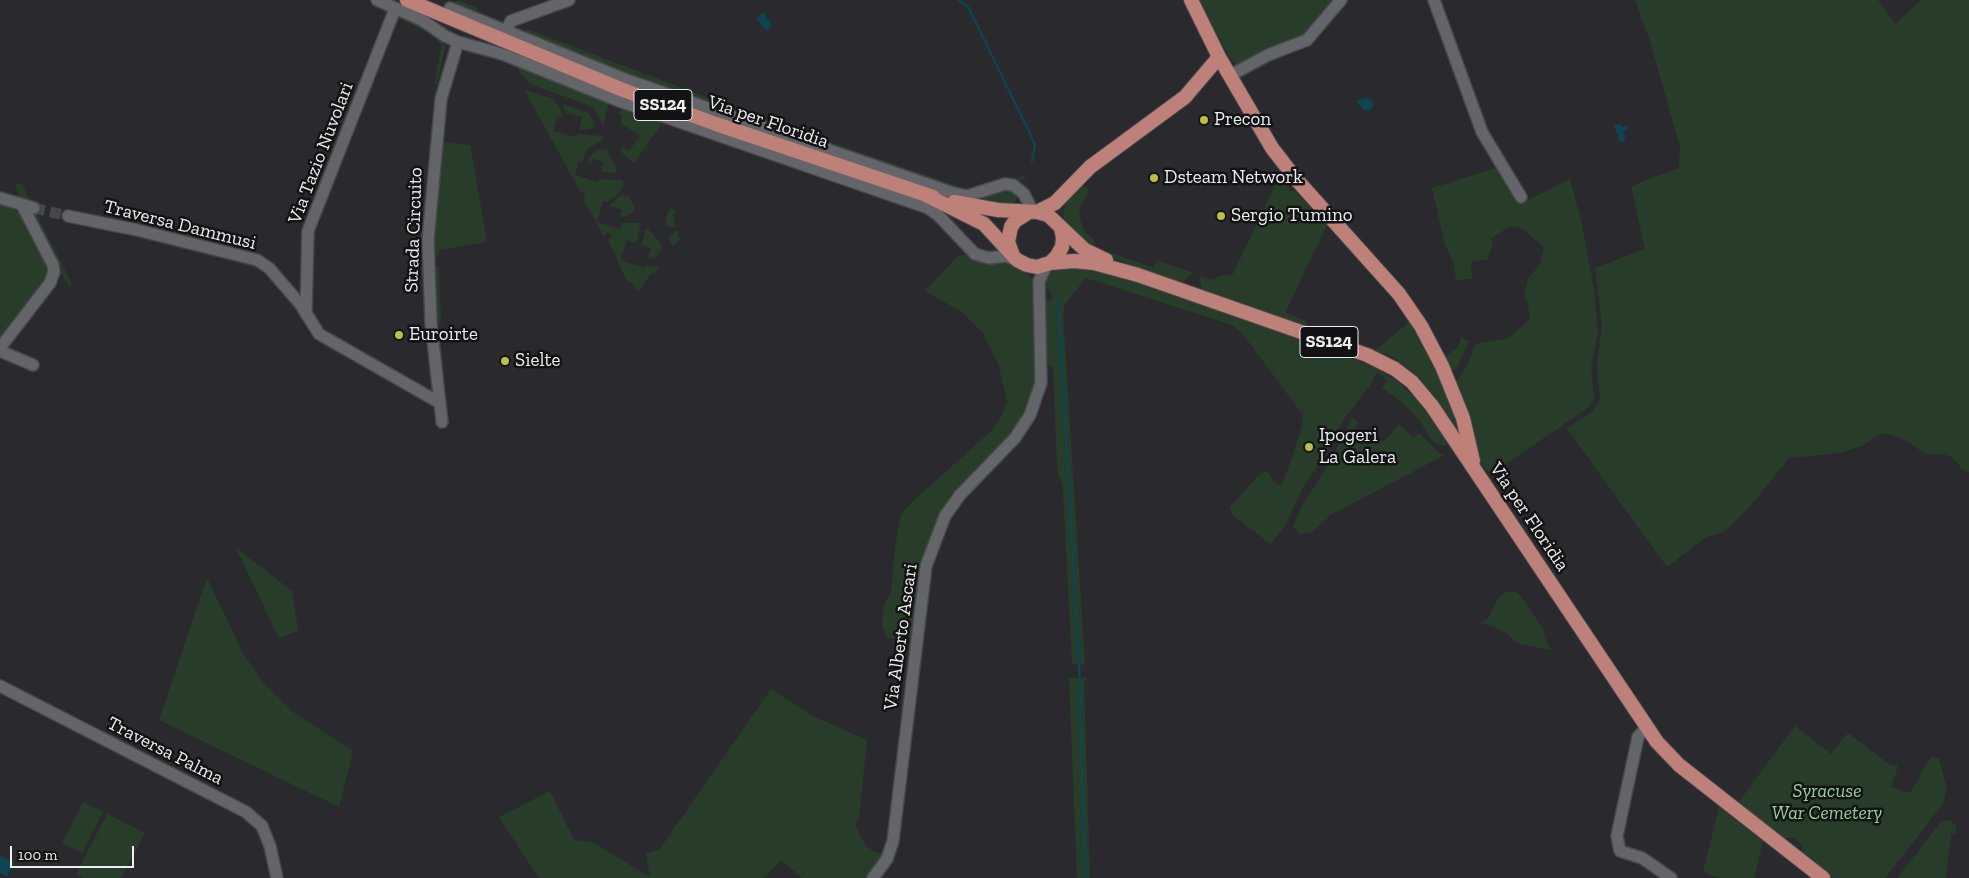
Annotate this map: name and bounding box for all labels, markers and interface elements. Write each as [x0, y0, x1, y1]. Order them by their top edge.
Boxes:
street label: Via Tazio Nuvolari [283, 79, 359, 227]
road number: SS124 [634, 90, 692, 120]
street label: Via per Floridia [705, 91, 831, 153]
place label: Precon [1214, 109, 1271, 131]
marker: Precon [1198, 114, 1210, 126]
street label: Strada Circuito [400, 167, 428, 293]
place label: Dsteam Network [1164, 167, 1303, 189]
marker: Dsteam Network [1148, 172, 1160, 184]
street label: Traversa Dammusi [102, 195, 258, 255]
place label: Sergio Tumino [1231, 205, 1353, 227]
marker: Sergio Tumino [1215, 210, 1227, 222]
place label: Euroirte [409, 324, 478, 346]
road number: SS124 [1300, 327, 1358, 358]
marker: Euroirte [393, 329, 405, 341]
place label: Sielte [515, 350, 560, 372]
marker: Sielte [499, 355, 511, 367]
place label: Ipogeri La Galera [1319, 425, 1396, 469]
marker: Ipogeri La Galera [1303, 441, 1315, 453]
street label: Via per Floridia [1484, 458, 1574, 576]
street label: Via Alberto Ascari [879, 562, 923, 712]
street label: Traversa Palma [103, 712, 227, 790]
park label: Syracuse War Cemetery [1772, 781, 1882, 825]
scale bar [12, 836, 136, 868]
text: 100 m [18, 846, 57, 864]

